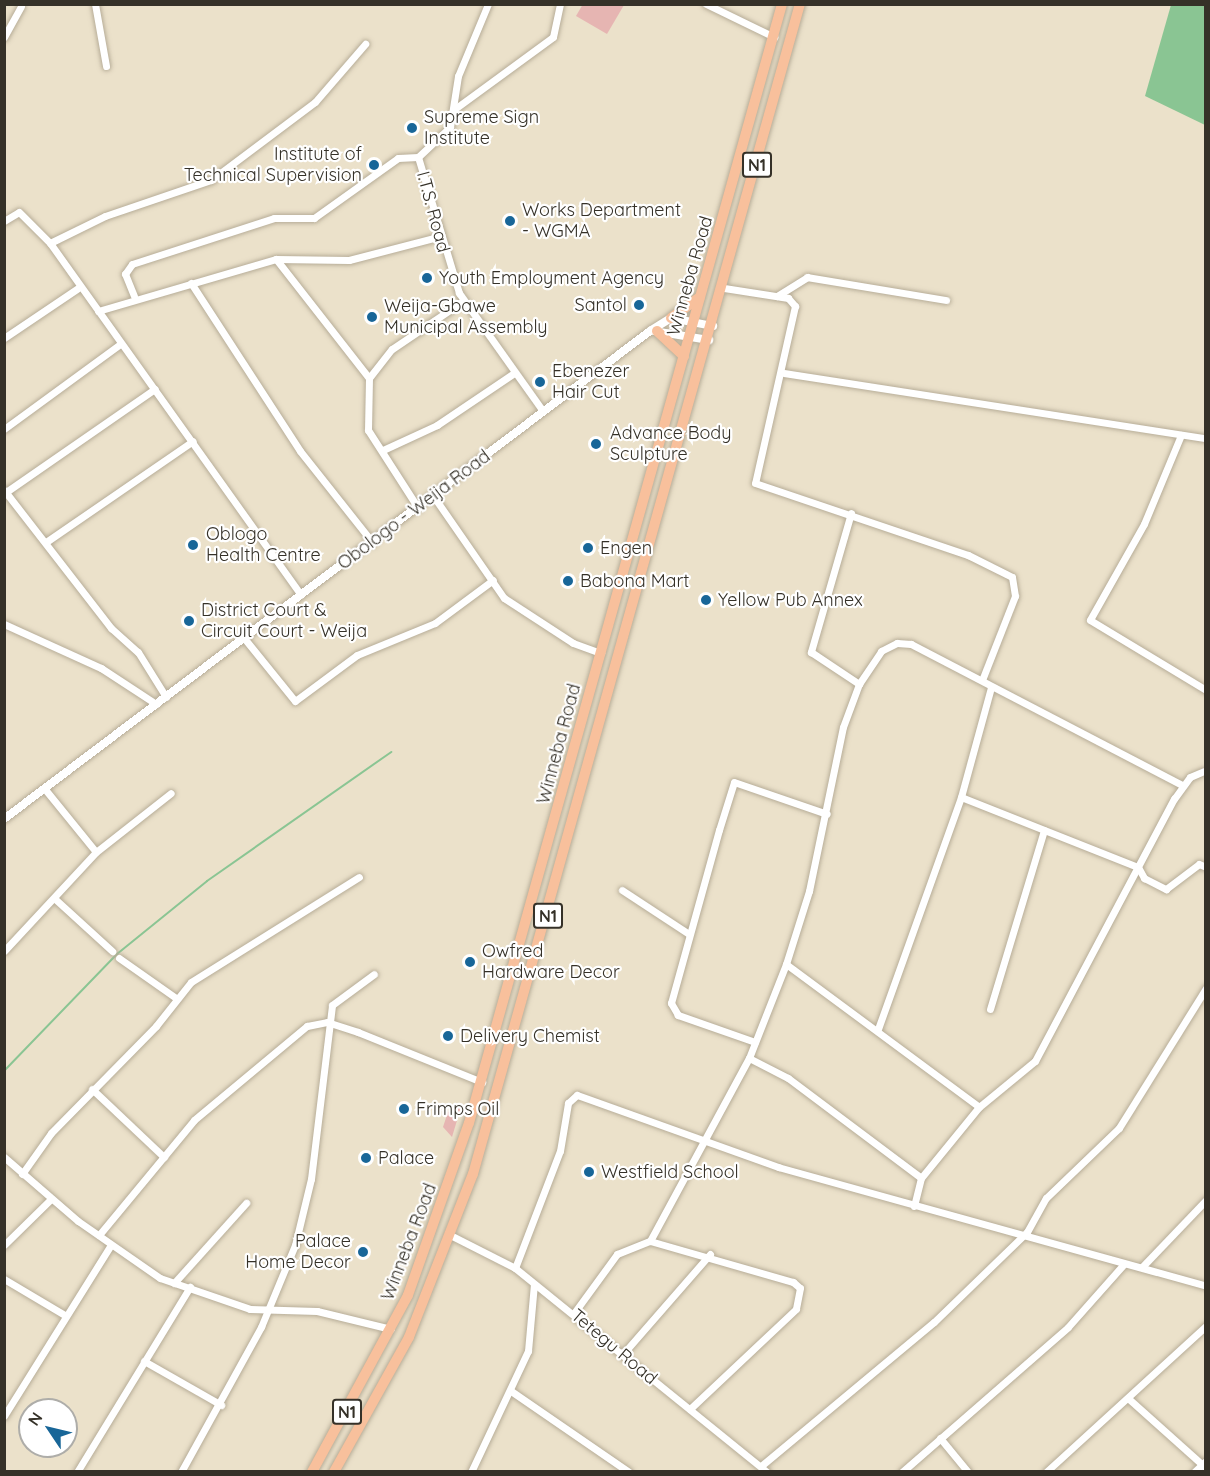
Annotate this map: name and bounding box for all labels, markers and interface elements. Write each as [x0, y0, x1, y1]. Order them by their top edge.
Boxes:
place label: Supreme Sign Institute [424, 107, 539, 150]
marker: Supreme Sign Institute [405, 121, 419, 135]
place label: Institute of Technical Supervision [184, 144, 362, 186]
road number: N1 [742, 152, 772, 178]
marker: Institute of Technical Supervision [367, 158, 381, 172]
street label: I.T.S. Road [412, 169, 454, 255]
place label: Works Department - WGMA [522, 200, 681, 242]
marker: Works Department - WGMA [503, 214, 517, 228]
street label: Winneba Road [663, 214, 717, 338]
place label: Youth Employment Agency [439, 267, 664, 289]
marker: Youth Employment Agency [420, 271, 434, 285]
place label: Santol [575, 294, 627, 316]
place label: Weija-Gbawe Municipal Assembly [384, 296, 548, 338]
marker: Santol [632, 298, 646, 312]
marker: Weija-Gbawe Municipal Assembly [365, 310, 379, 324]
place label: Ebenezer Hair Cut [552, 361, 629, 404]
marker: Ebenezer Hair Cut [533, 375, 547, 389]
place label: Advance Body Sculpture [610, 423, 731, 466]
marker: Advance Body Sculpture [587, 435, 605, 453]
street label: Obologo - Weija Road [333, 446, 495, 574]
place label: Oblogo Health Centre [206, 524, 321, 566]
marker: Oblogo Health Centre [184, 536, 202, 554]
place label: Engen [600, 537, 652, 559]
marker: Engen [581, 541, 595, 555]
place label: Babona Mart [580, 570, 689, 592]
marker: Babona Mart [561, 574, 575, 588]
place label: Yellow Pub Annex [718, 589, 863, 611]
marker: Yellow Pub Annex [699, 593, 713, 607]
place label: District Court & Circuit Court - Weija [201, 600, 367, 642]
marker: District Court & Circuit Court - Weija [182, 614, 196, 628]
street label: Winneba Road [533, 682, 585, 806]
road number: N1 [533, 903, 563, 929]
place label: Owfred Hardware Decor [482, 941, 620, 984]
marker: Owfred Hardware Decor [463, 955, 477, 969]
place label: Delivery Chemist [460, 1025, 600, 1047]
marker: Delivery Chemist [441, 1029, 455, 1043]
place label: Frimps Oil [416, 1098, 499, 1120]
marker: Frimps Oil [397, 1102, 411, 1116]
place label: Palace [378, 1147, 434, 1169]
marker: Palace [359, 1151, 373, 1165]
place label: Westfield School [601, 1161, 739, 1183]
marker: Westfield School [582, 1165, 596, 1179]
street label: Winneba Road [377, 1180, 441, 1304]
place label: Palace Home Decor [245, 1231, 351, 1274]
marker: Palace Home Decor [356, 1245, 370, 1259]
street label: Tetegu Road [567, 1305, 661, 1389]
north arrow [18, 1398, 78, 1458]
road number: N1 [332, 1399, 362, 1425]
text: N [23, 1408, 46, 1429]

